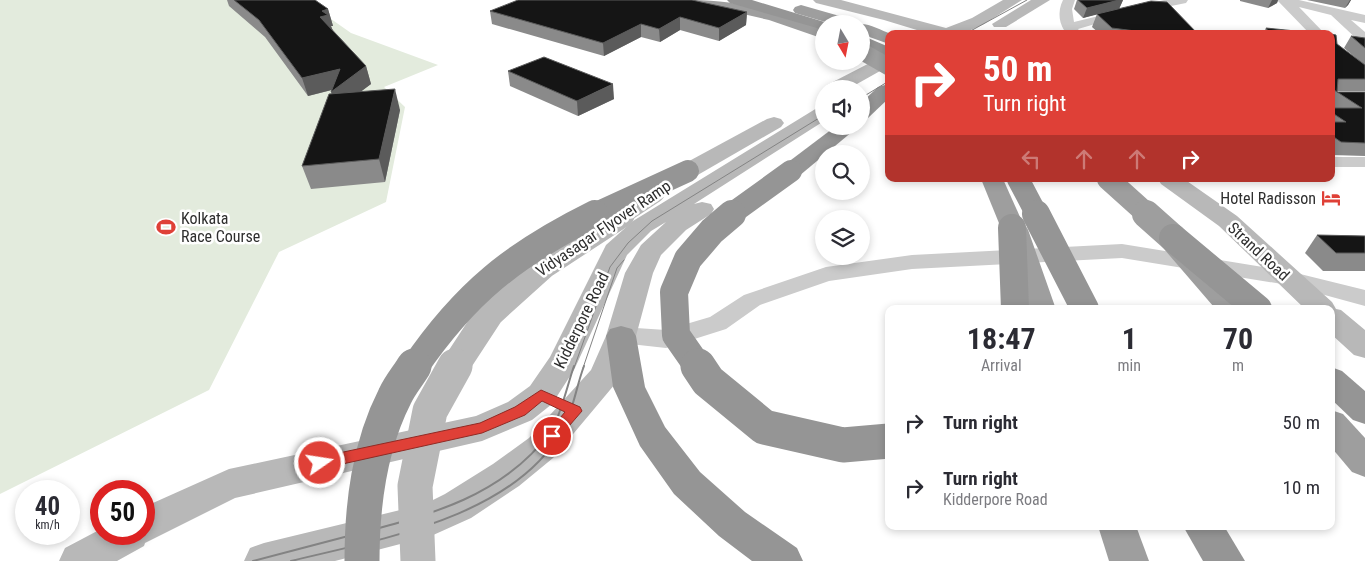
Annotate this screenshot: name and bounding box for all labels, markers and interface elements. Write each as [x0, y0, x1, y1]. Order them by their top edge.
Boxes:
north arrow [815, 15, 870, 70]
map controls [815, 15, 870, 265]
text: 50 m [983, 49, 1052, 90]
icon: right [900, 50, 965, 115]
button: sound [815, 80, 870, 135]
text: Turn right [983, 91, 1066, 116]
button: search [815, 145, 870, 200]
icon: left [1017, 145, 1045, 173]
icon: ahead [1070, 145, 1098, 173]
icon: ahead [1123, 145, 1151, 173]
icon: right [1176, 145, 1204, 173]
street label: Vidyasagar Flyover Ramp [532, 176, 674, 281]
hotel icon: Hotel Radisson [1320, 187, 1342, 209]
place label: Hotel Radisson [1220, 189, 1316, 208]
place label: Kolkata Race Course [181, 209, 260, 246]
button: layers [815, 210, 870, 265]
sports icon: Kolkata Race Course [155, 216, 177, 238]
street label: Strand Road [1224, 218, 1293, 284]
street label: Kidderpore Road [550, 269, 613, 371]
text: 18:47 [967, 321, 1036, 356]
text: 1 [1122, 321, 1137, 356]
text: 70 [1223, 321, 1253, 356]
text: Arrival [981, 356, 1022, 375]
text: min [1118, 356, 1141, 375]
text: m [1232, 356, 1244, 375]
icon: right [900, 409, 928, 437]
text: Turn right [943, 411, 1018, 434]
text: 50 m [1283, 411, 1320, 434]
pin [531, 415, 573, 457]
icon: arrive [538, 422, 566, 450]
position arrow [293, 436, 345, 488]
text: Turn right [943, 467, 1018, 490]
icon: right [900, 474, 928, 502]
text: 10 m [1283, 476, 1320, 499]
speed limit sign: 50 [90, 480, 155, 545]
text: Kidderpore Road [943, 490, 1048, 509]
text: 40 [35, 492, 60, 521]
text: km/h [35, 518, 60, 532]

